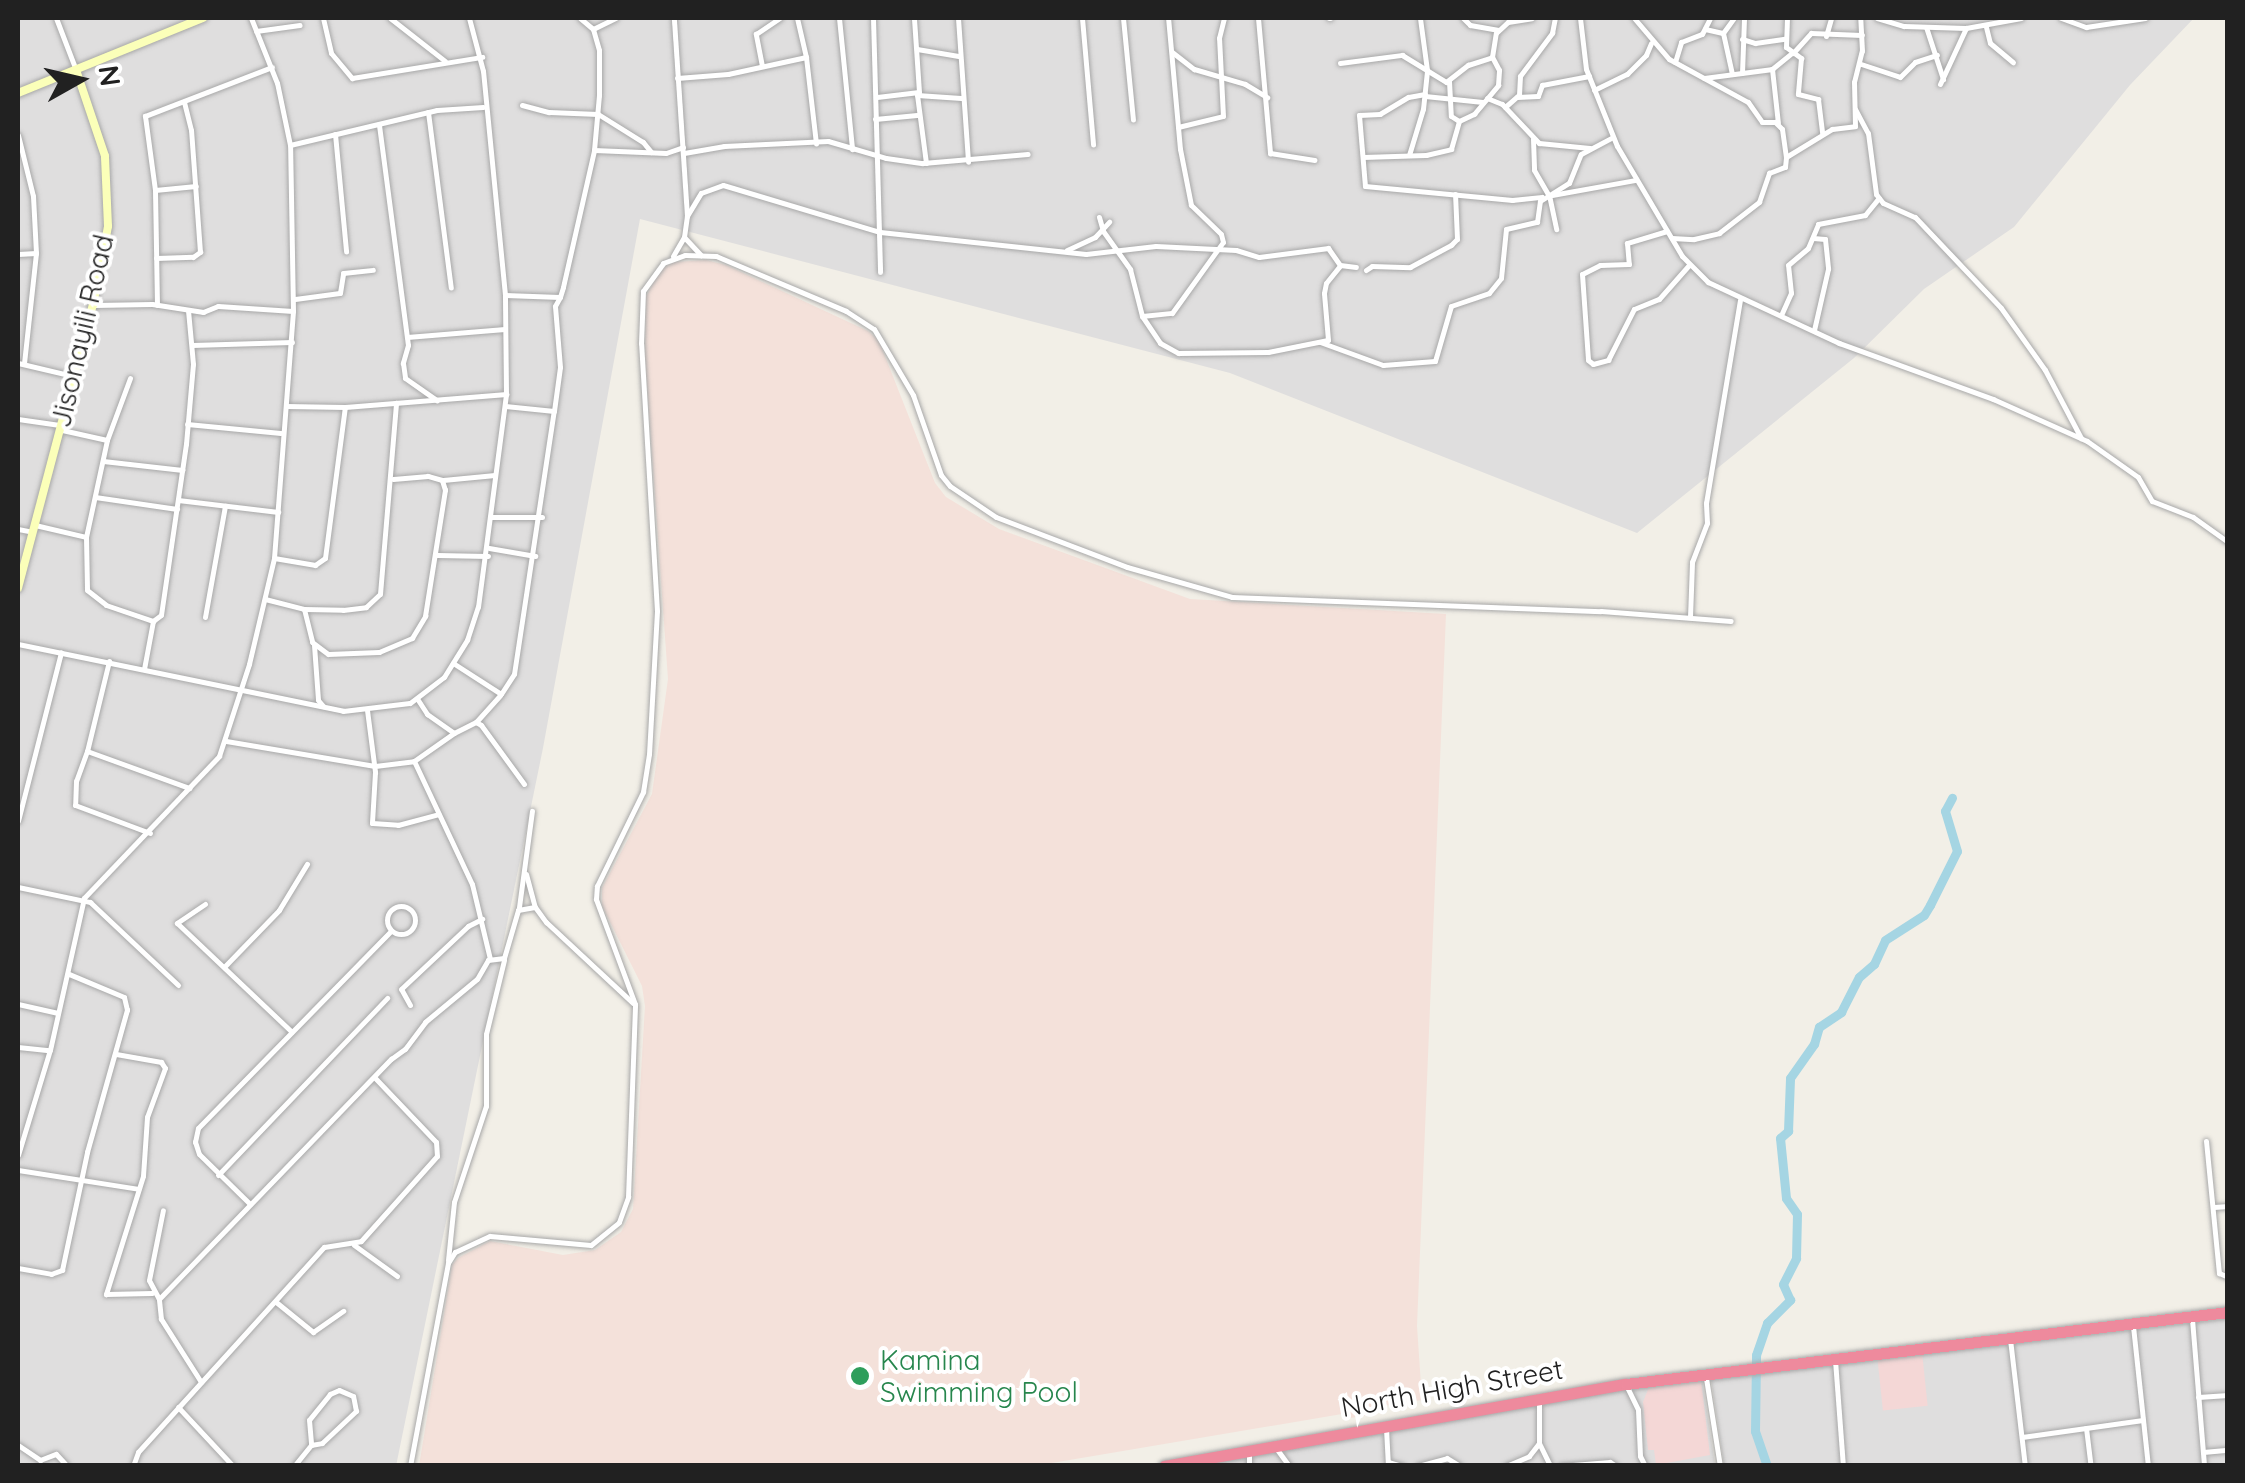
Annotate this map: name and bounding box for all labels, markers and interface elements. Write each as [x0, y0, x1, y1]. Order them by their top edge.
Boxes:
north arrow [30, 30, 130, 130]
text: N [91, 63, 129, 88]
street label: Jisonayili Road [44, 231, 120, 431]
place label: Kamina Swimming Pool [880, 1343, 1078, 1409]
street label: North High Street [1338, 1352, 1566, 1424]
marker: Kamina Swimming Pool [849, 1365, 871, 1387]

